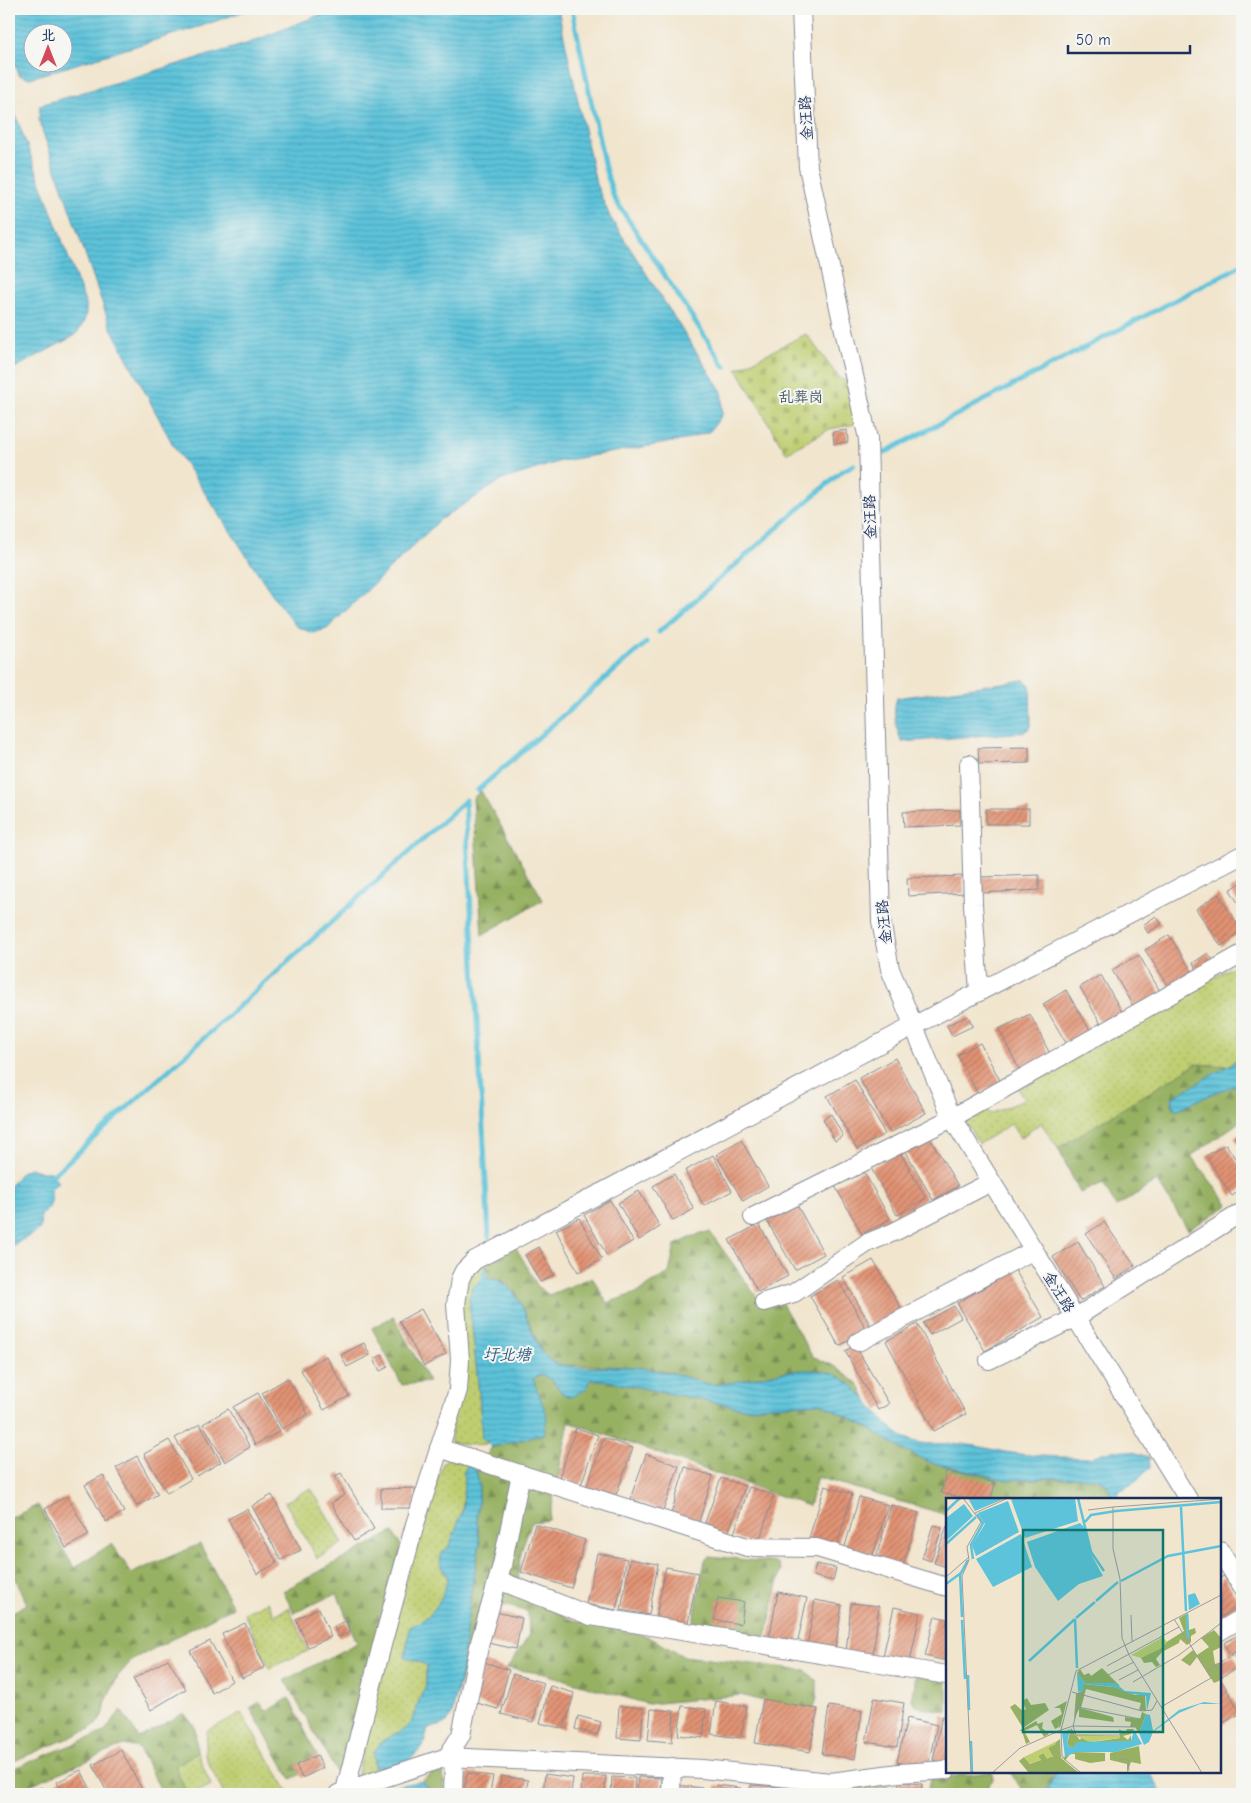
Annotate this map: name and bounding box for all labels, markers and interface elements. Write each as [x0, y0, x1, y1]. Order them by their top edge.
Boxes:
north arrow [22, 22, 72, 72]
scale bar [1068, 22, 1191, 54]
text: 北 [41, 27, 55, 44]
text: 50 m [1076, 31, 1111, 49]
street label: 金汪路 [796, 95, 816, 141]
park label: 乱葬岗 [778, 388, 824, 406]
street label: 金汪路 [860, 494, 880, 540]
street label: 金汪路 [873, 899, 895, 945]
street label: 金汪路 [1039, 1268, 1079, 1316]
water label: 圩北塘 [483, 1346, 533, 1364]
inset map [946, 1498, 1221, 1773]

